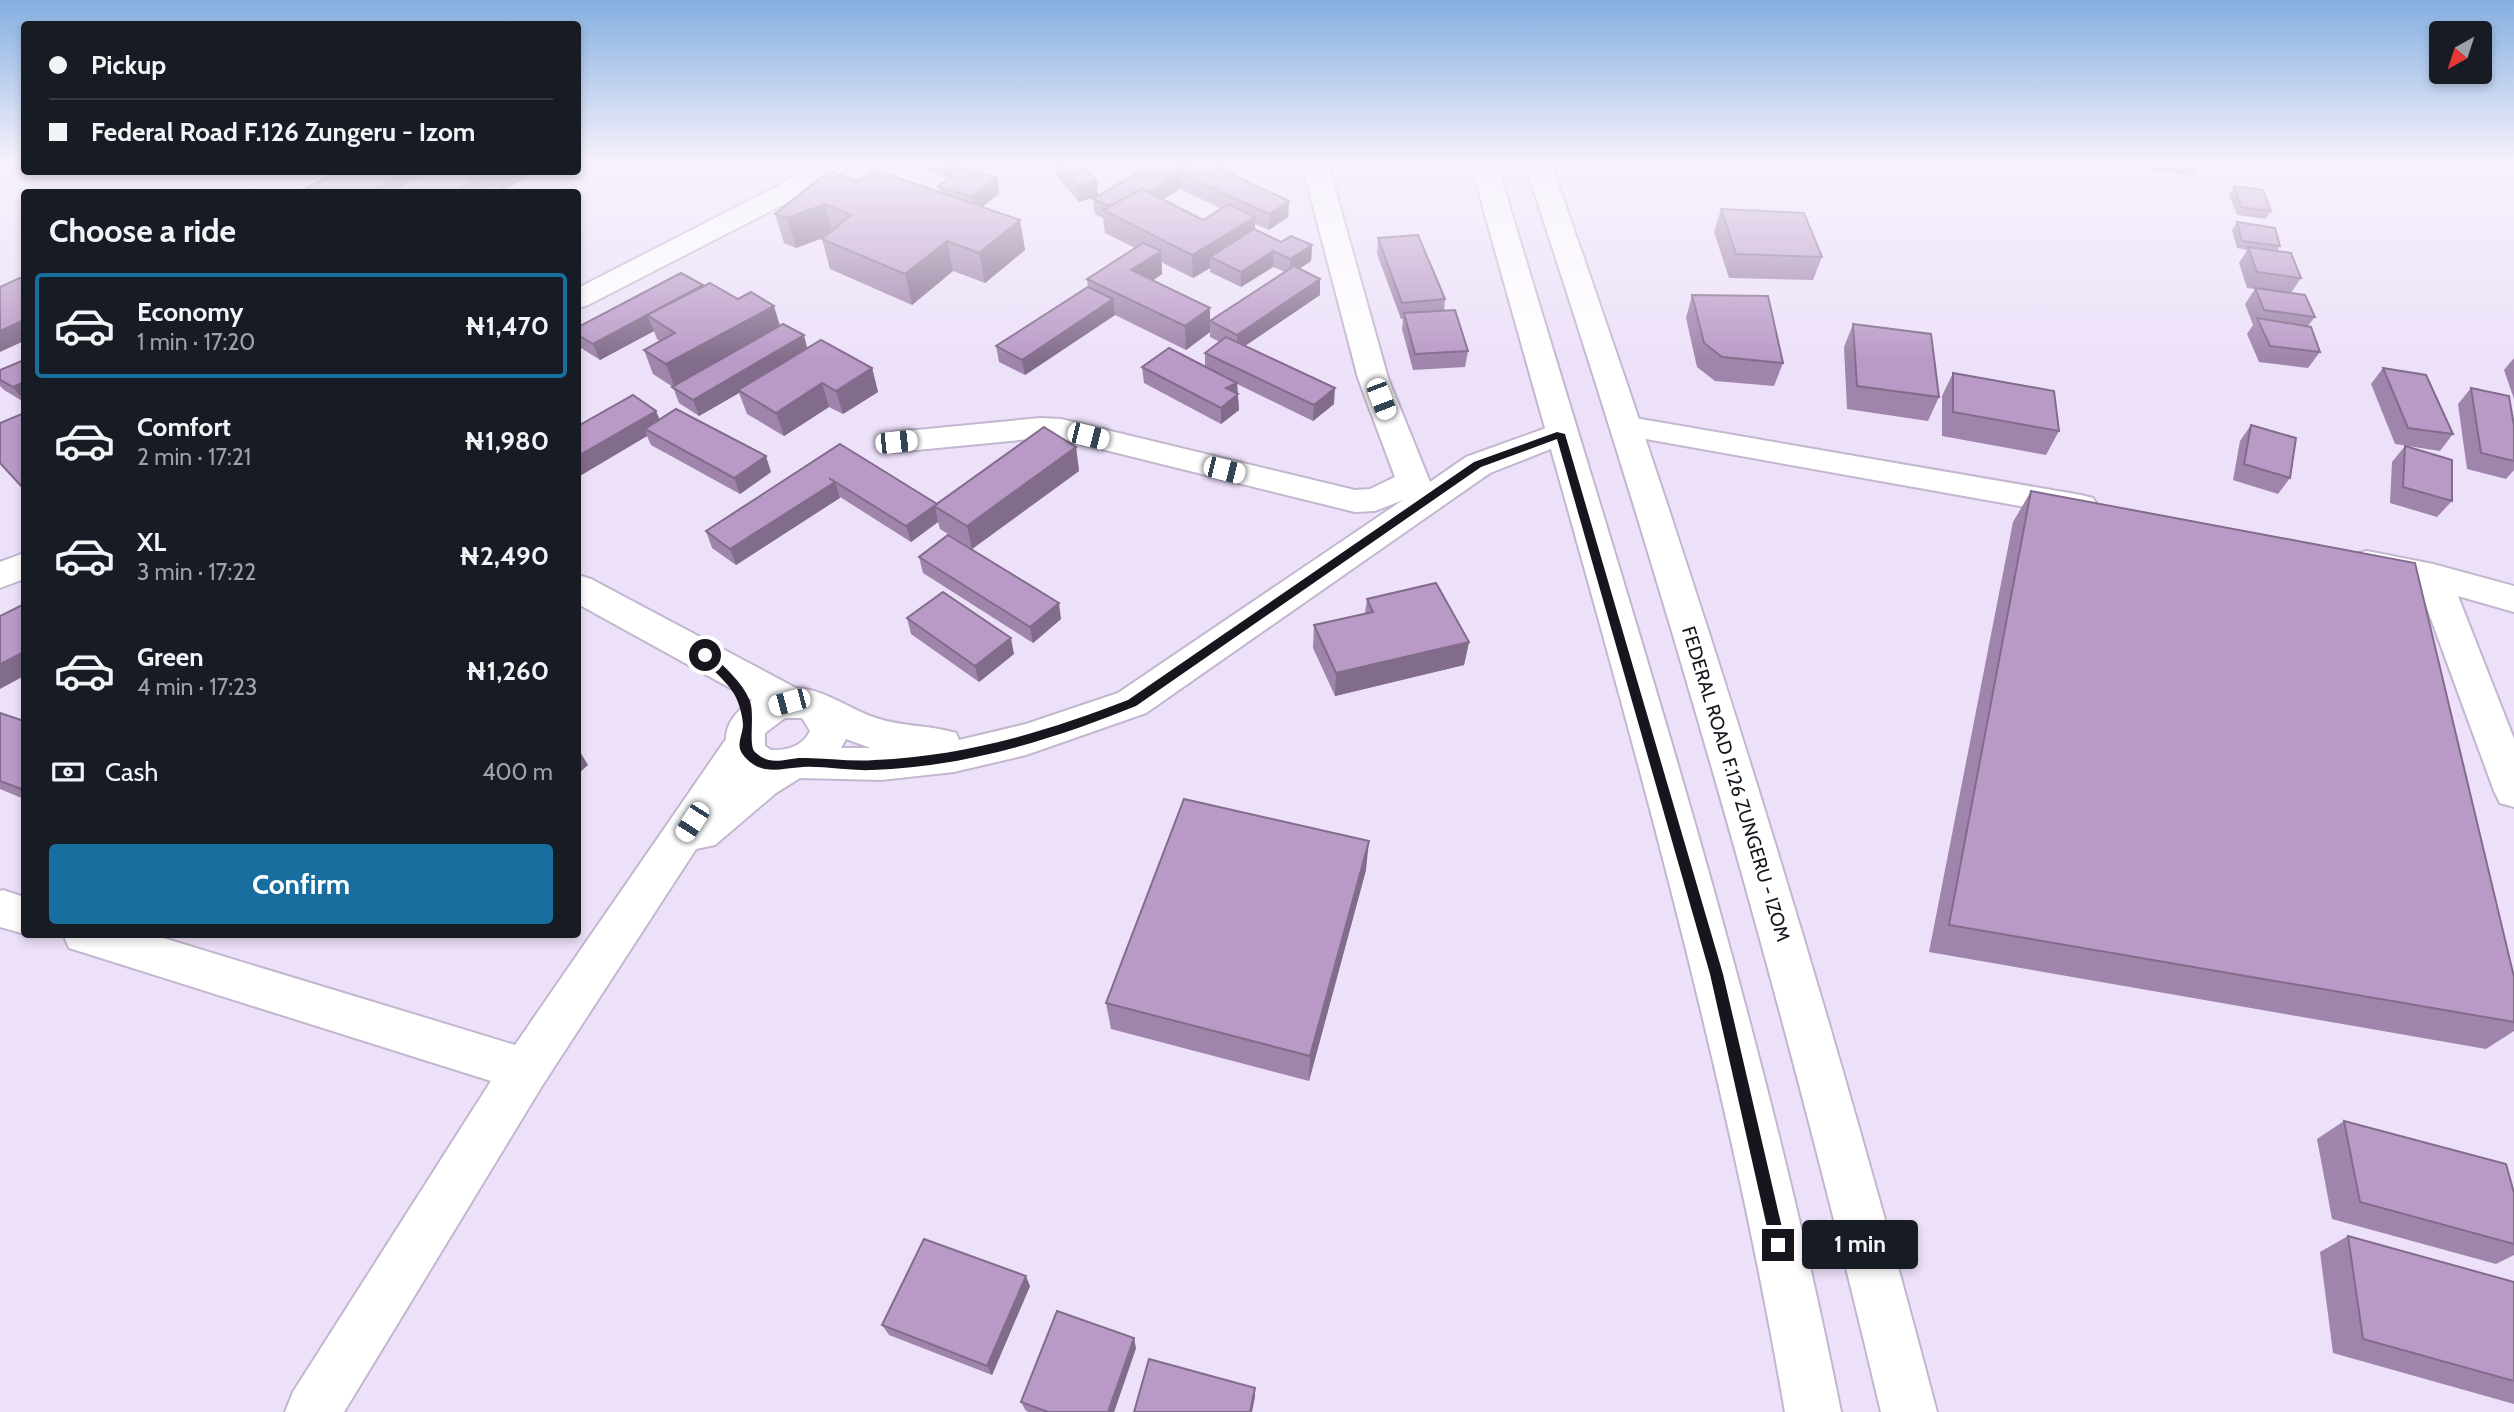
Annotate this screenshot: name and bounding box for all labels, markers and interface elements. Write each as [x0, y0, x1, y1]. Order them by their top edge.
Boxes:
north arrow [2429, 21, 2492, 84]
map controls [2429, 21, 2492, 84]
text: Pickup [91, 49, 166, 81]
text: Federal Road F.126 Zungeru - Izom [91, 116, 475, 148]
text: Choose a ride [49, 211, 236, 250]
icon: car [53, 294, 116, 357]
text: Economy [137, 296, 243, 328]
text: ₦1,470 [465, 310, 549, 342]
text: 1 min · 17:20 [137, 328, 255, 356]
car [1364, 376, 1399, 422]
icon: car [53, 409, 116, 472]
text: Comfort [137, 411, 231, 443]
car [1066, 421, 1111, 451]
text: ₦1,980 [464, 425, 549, 457]
car [875, 429, 918, 455]
text: 2 min · 17:21 [137, 443, 251, 471]
car [1202, 455, 1247, 485]
icon: car [53, 524, 116, 587]
text: XL [137, 526, 166, 558]
text: ₦2,490 [459, 540, 549, 572]
text: 3 min · 17:22 [137, 558, 256, 586]
street label: FEDERAL ROAD F.126 ZUNGERU - IZOM [1677, 624, 1795, 944]
icon: car [53, 639, 116, 702]
route start [689, 639, 721, 671]
text: Green [137, 641, 204, 673]
text: ₦1,260 [466, 655, 549, 687]
text: 4 min · 17:23 [137, 673, 258, 701]
car [766, 686, 813, 718]
icon: cash [49, 753, 87, 791]
text: Cash [105, 756, 158, 788]
text: 400 m [482, 758, 553, 786]
car [672, 799, 713, 845]
button: Confirm [49, 844, 553, 924]
callout: 1 min [1802, 1220, 1918, 1270]
route end [1762, 1229, 1794, 1261]
text: 1 min [1834, 1230, 1886, 1258]

